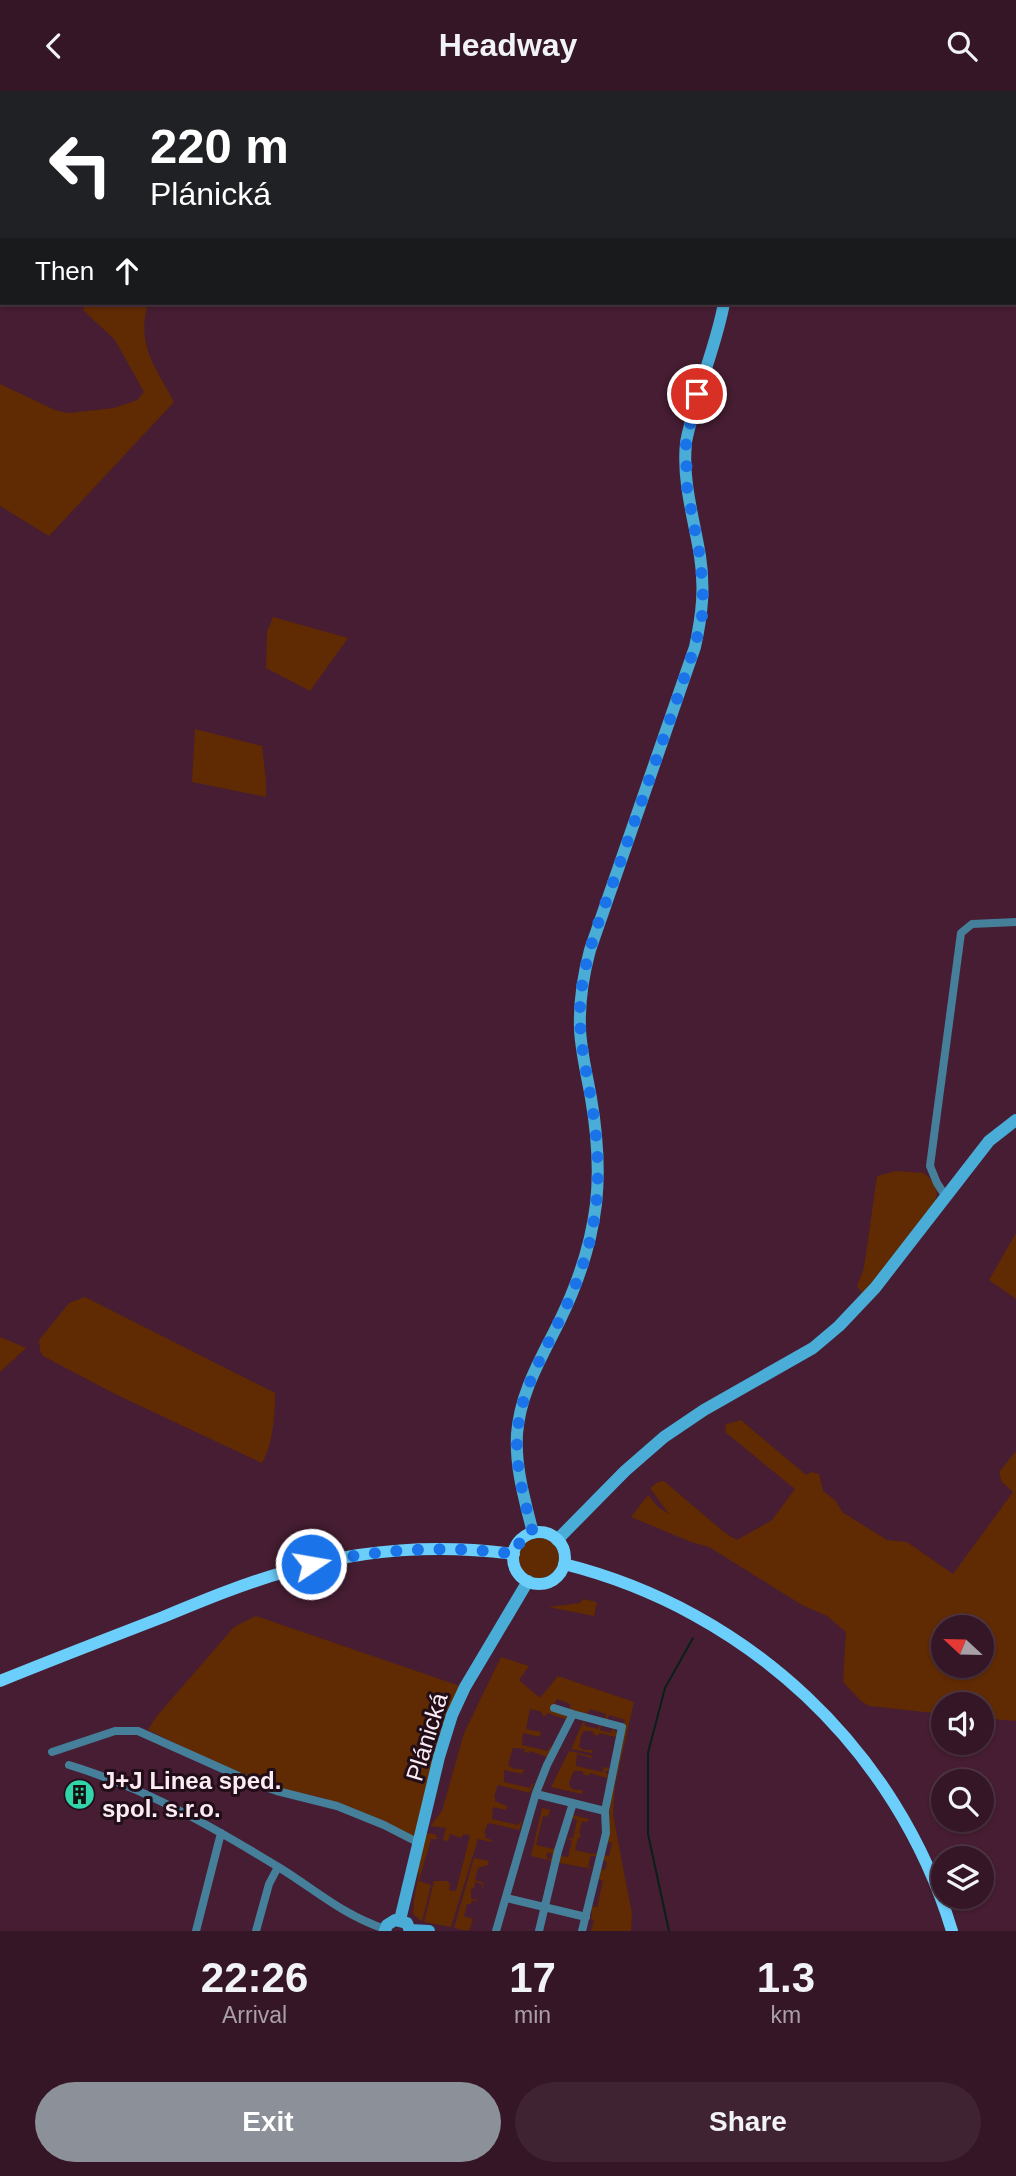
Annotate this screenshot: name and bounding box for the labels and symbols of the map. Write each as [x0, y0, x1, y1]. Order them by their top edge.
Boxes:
pin [667, 364, 727, 424]
position arrow [274, 1527, 348, 1601]
north arrow [931, 1615, 994, 1678]
street label: Plánická [400, 1689, 453, 1784]
place label: J+J Linea sped. spol. s.r.o. [102, 1767, 281, 1822]
building icon: J+J Linea sped. spol. s.r.o. [62, 1778, 96, 1812]

